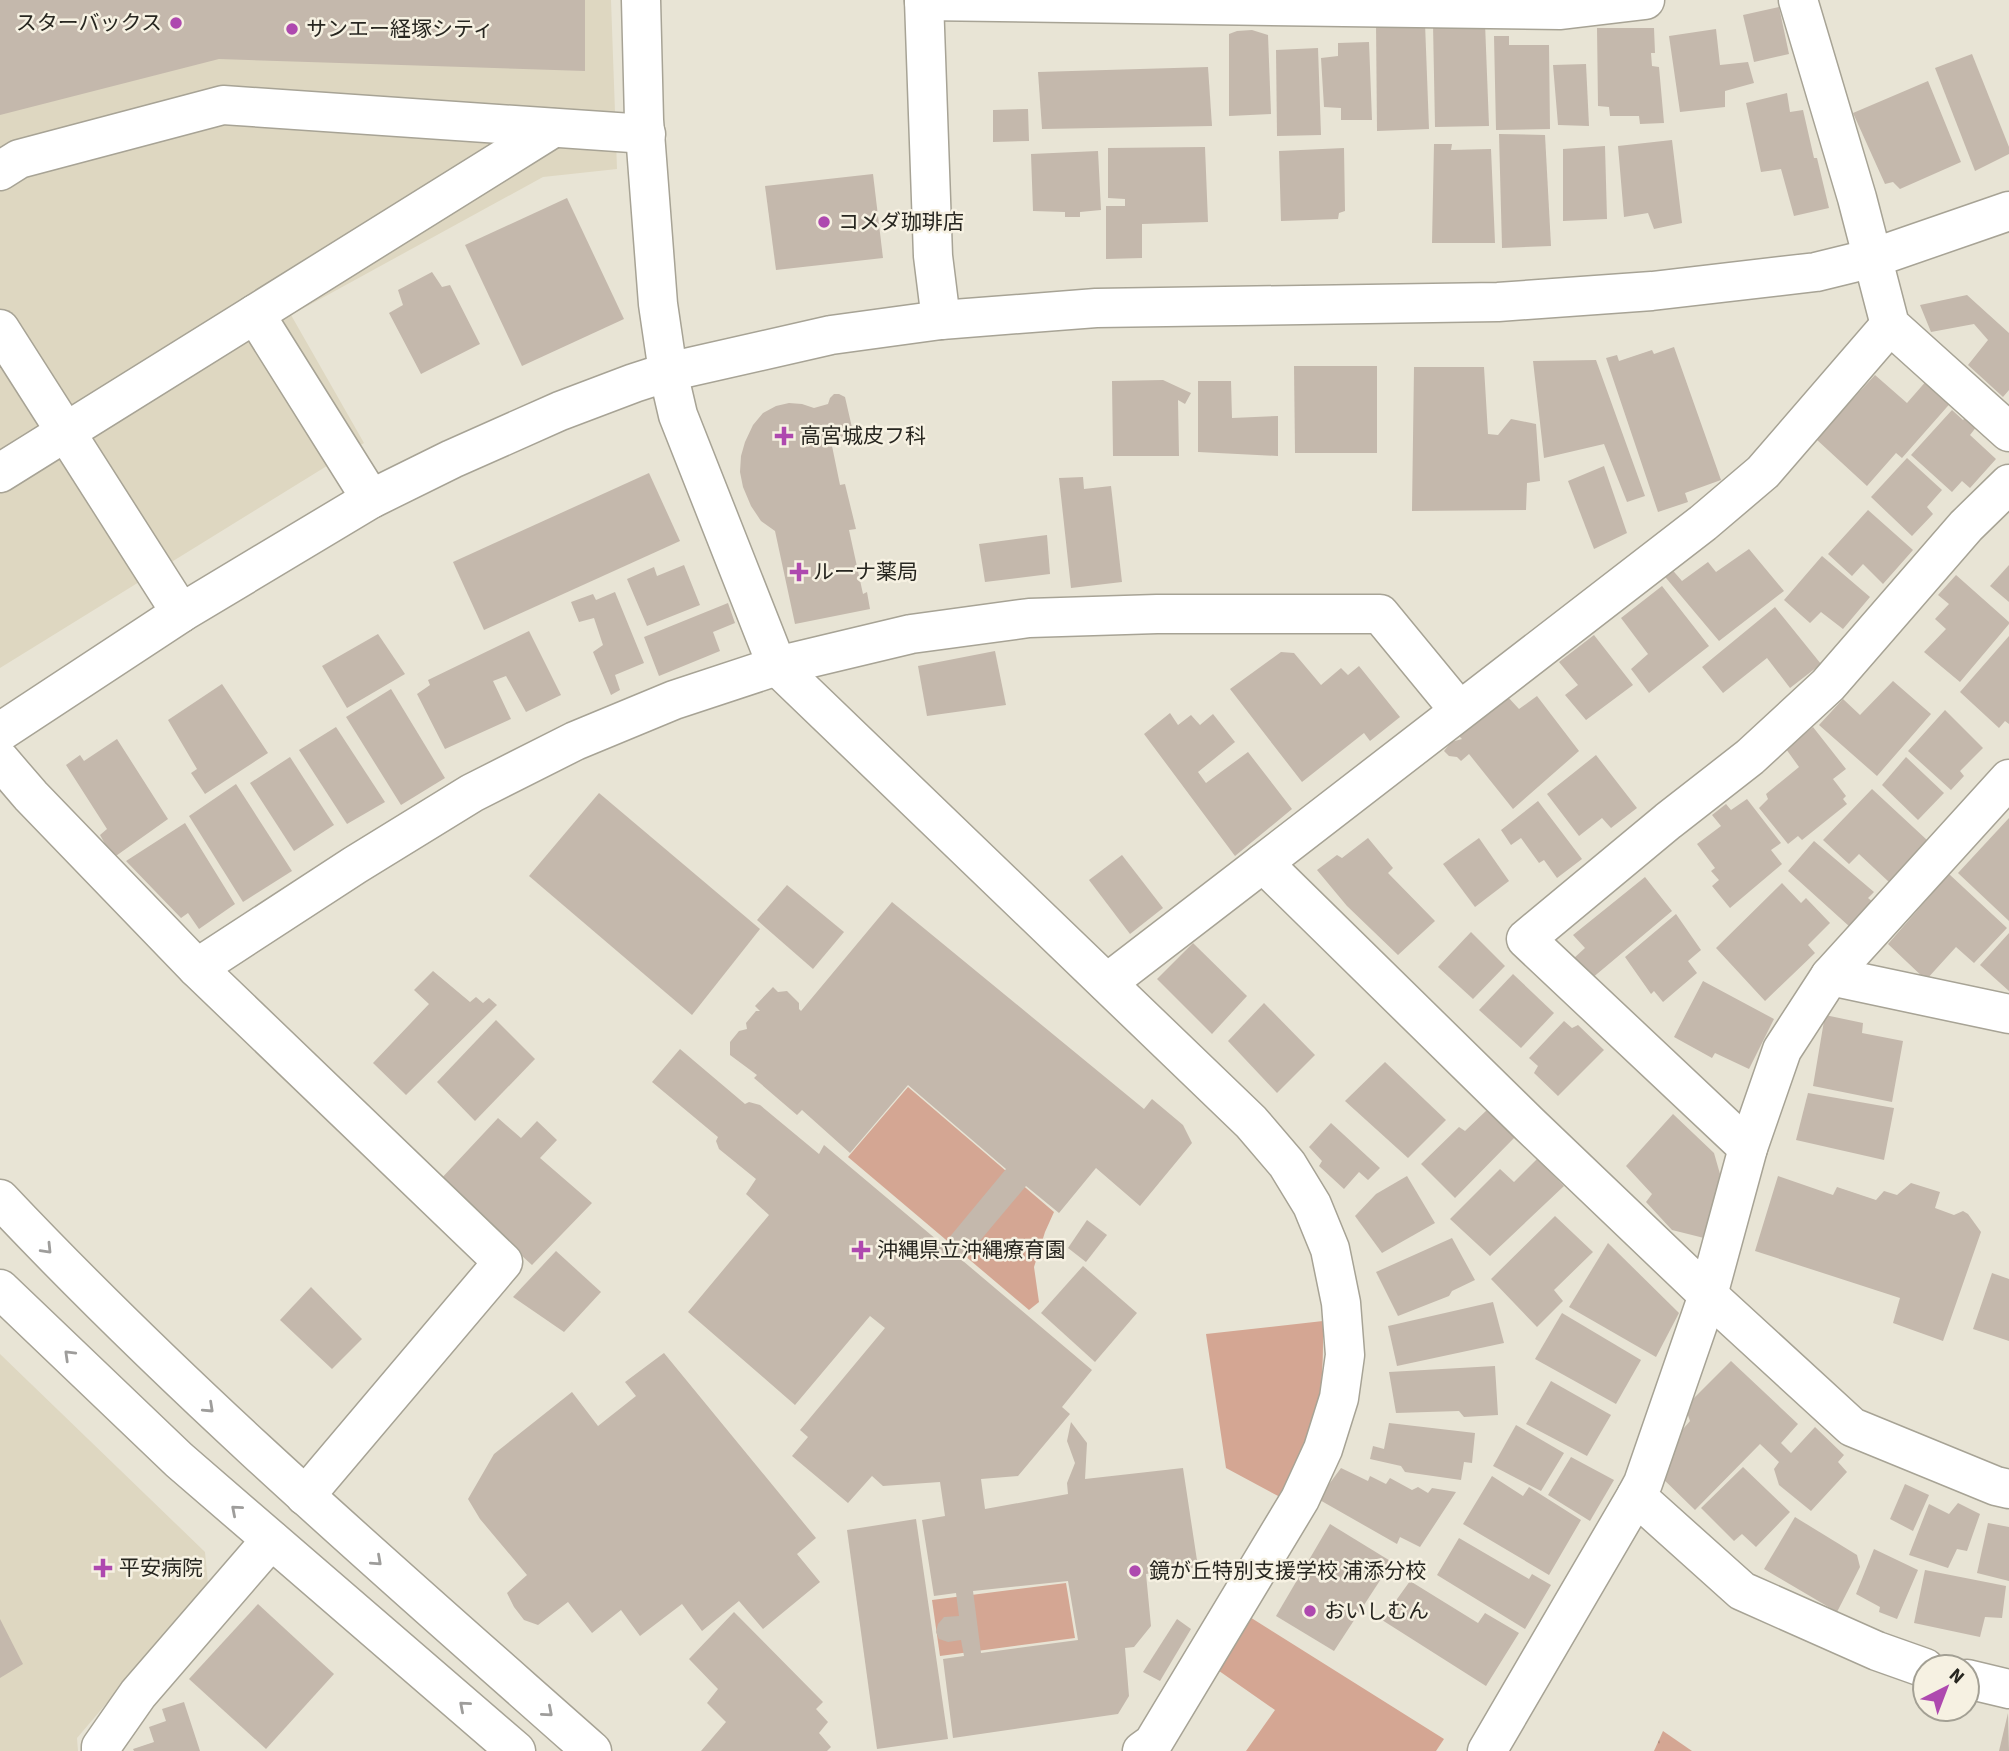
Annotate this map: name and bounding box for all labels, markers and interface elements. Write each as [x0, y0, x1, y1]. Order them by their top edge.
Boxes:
place label: スターバックス [16, 8, 162, 38]
place label: サンエー経塚シティ [306, 14, 494, 44]
marker: スターバックス [168, 15, 184, 31]
marker: サンエー経塚シティ [284, 21, 300, 37]
place label: コメダ珈琲店 [838, 207, 964, 237]
marker: コメダ珈琲店 [816, 214, 832, 230]
place label: 高宮城皮フ科 [800, 421, 926, 451]
marker: 高宮城皮フ科 [774, 426, 794, 446]
place label: ルーナ薬局 [813, 557, 918, 587]
marker: ルーナ薬局 [791, 564, 807, 580]
place label: 沖縄県立沖縄療育園 [877, 1235, 1066, 1265]
one-way arrow [38, 1240, 51, 1253]
marker: 沖縄県立沖縄療育園 [851, 1240, 871, 1260]
one-way arrow [64, 1351, 77, 1364]
one-way arrow [201, 1400, 214, 1413]
one-way arrow [231, 1506, 244, 1518]
place label: 平安病院 [119, 1553, 203, 1583]
one-way arrow [369, 1553, 382, 1565]
place label: 鏡が丘特別支援学校 浦添分校 [1149, 1556, 1426, 1586]
marker: 平安病院 [93, 1558, 113, 1578]
marker: 鏡が丘特別支援学校 浦添分校 [1127, 1563, 1143, 1579]
place label: おいしむん [1324, 1596, 1429, 1626]
marker: おいしむん [1302, 1603, 1318, 1619]
north arrow [1911, 1653, 1981, 1723]
text: N [1943, 1662, 1970, 1691]
one-way arrow [459, 1702, 472, 1714]
one-way arrow [540, 1704, 553, 1716]

